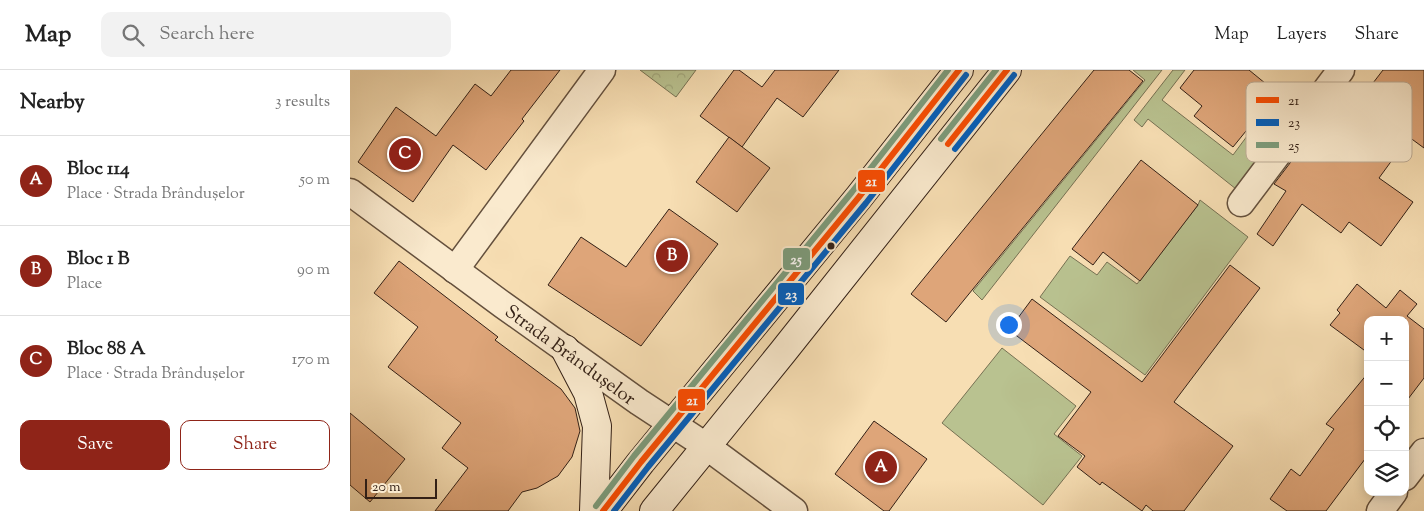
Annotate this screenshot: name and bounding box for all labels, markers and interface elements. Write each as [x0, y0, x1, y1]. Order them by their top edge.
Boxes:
search box [101, 12, 451, 57]
text: Map [25, 18, 71, 52]
icon: search [119, 21, 147, 49]
text: Search here [159, 21, 255, 48]
text: Map [1214, 22, 1249, 48]
text: Layers [1277, 22, 1327, 48]
text: Share [1355, 22, 1399, 48]
legend [1246, 82, 1412, 162]
text: Nearby [20, 88, 85, 118]
text: 3 results [275, 91, 330, 114]
text: 21 [1288, 92, 1300, 112]
text: 23 [1288, 114, 1301, 134]
pin: C [389, 135, 421, 173]
text: 25 [1288, 137, 1300, 157]
text: Bloc 114 [67, 156, 130, 183]
text: A [30, 169, 43, 192]
text: 50 m [299, 169, 330, 192]
line badge: 21 [857, 169, 886, 193]
text: 21 [865, 173, 877, 193]
text: Place · Strada Brândușelor [67, 183, 245, 206]
pin: B [656, 237, 688, 275]
unlabelled marker [826, 241, 836, 251]
text: Bloc 1 B [67, 246, 130, 273]
line badge: 25 [782, 247, 811, 271]
text: 25 [790, 251, 802, 271]
text: B [31, 259, 41, 282]
text: 90 m [297, 259, 330, 282]
text: Place [67, 273, 102, 296]
line badge: 23 [777, 282, 805, 306]
text: 23 [785, 286, 797, 306]
street label: Strada Brândușelor [498, 299, 641, 413]
your location [996, 312, 1022, 338]
map controls [1364, 316, 1409, 496]
button: + [1364, 316, 1409, 361]
text: Bloc 88 A [67, 336, 146, 363]
text: C [30, 349, 42, 372]
text: 170 m [292, 349, 330, 372]
button: − [1364, 361, 1409, 406]
text: Place · Strada Brândușelor [67, 363, 245, 386]
line badge: 21 [677, 388, 706, 412]
text: 21 [686, 392, 698, 412]
button: locate [1364, 406, 1409, 451]
button: Save [20, 420, 170, 470]
button: Share [180, 420, 330, 470]
pin: A [865, 448, 897, 486]
button: layers [1364, 451, 1409, 496]
scale bar [365, 476, 438, 499]
text: 20 m [372, 478, 401, 498]

